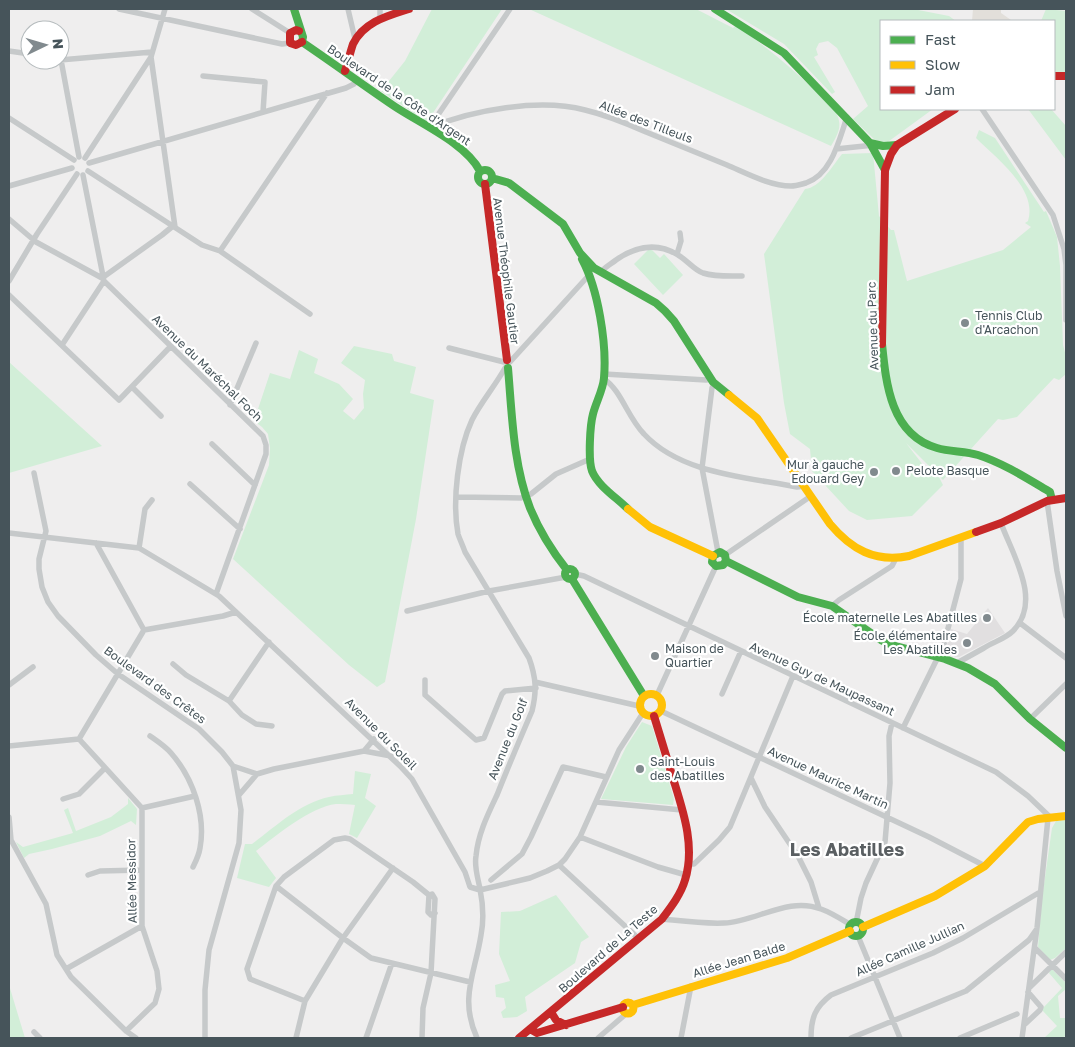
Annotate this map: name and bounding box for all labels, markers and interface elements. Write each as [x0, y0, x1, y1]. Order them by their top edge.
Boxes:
north arrow [20, 20, 70, 70]
legend [880, 20, 1055, 110]
text: Fast [925, 30, 956, 48]
text: N [50, 38, 67, 50]
street label: Boulevard de la Côte d'Argent [325, 41, 474, 148]
text: Slow [925, 55, 960, 73]
text: Jam [925, 80, 955, 98]
street label: Allée des Tilleuls [597, 97, 695, 146]
street label: Avenue Théophile Gautier [490, 196, 523, 346]
street label: Avenue du Parc [863, 281, 882, 371]
place label: Tennis Club d'Arcachon [975, 308, 1042, 337]
street label: Avenue du Maréchal Foch [149, 311, 266, 424]
marker: Tennis Club d'Arcachon [959, 317, 971, 329]
place label: Mur à gauche Edouard Gey [787, 457, 864, 486]
place label: Pelote Basque [906, 463, 989, 478]
marker: Pelote Basque [890, 465, 902, 477]
marker: Mur à gauche Edouard Gey [868, 466, 880, 478]
place label: École maternelle Les Abatilles [803, 610, 977, 625]
marker: École maternelle Les Abatilles [981, 612, 993, 624]
place label: École élémentaire Les Abatilles [854, 628, 957, 657]
marker: École élémentaire Les Abatilles [961, 637, 973, 649]
street label: Avenue Guy de Maupassant [747, 638, 897, 719]
place label: Maison de Quartier [665, 641, 724, 670]
street label: Boulevard des Crêtes [101, 643, 209, 727]
marker: Maison de Quartier [649, 650, 661, 662]
street label: Avenue du Soleil [342, 695, 421, 773]
street label: Avenue du Golf [484, 695, 531, 782]
street label: Avenue Maurice Martin [765, 743, 891, 812]
place label: Saint-Louis des Abatilles [650, 754, 725, 783]
marker: Saint-Louis des Abatilles [634, 763, 646, 775]
street label: Allée Messidor [123, 838, 140, 924]
district label: Les Abatilles [790, 838, 904, 860]
street label: Boulevard de La Teste [555, 901, 660, 996]
street label: Allée Camille Jullian [853, 918, 967, 979]
street label: Allée Jean Balde [691, 938, 787, 981]

